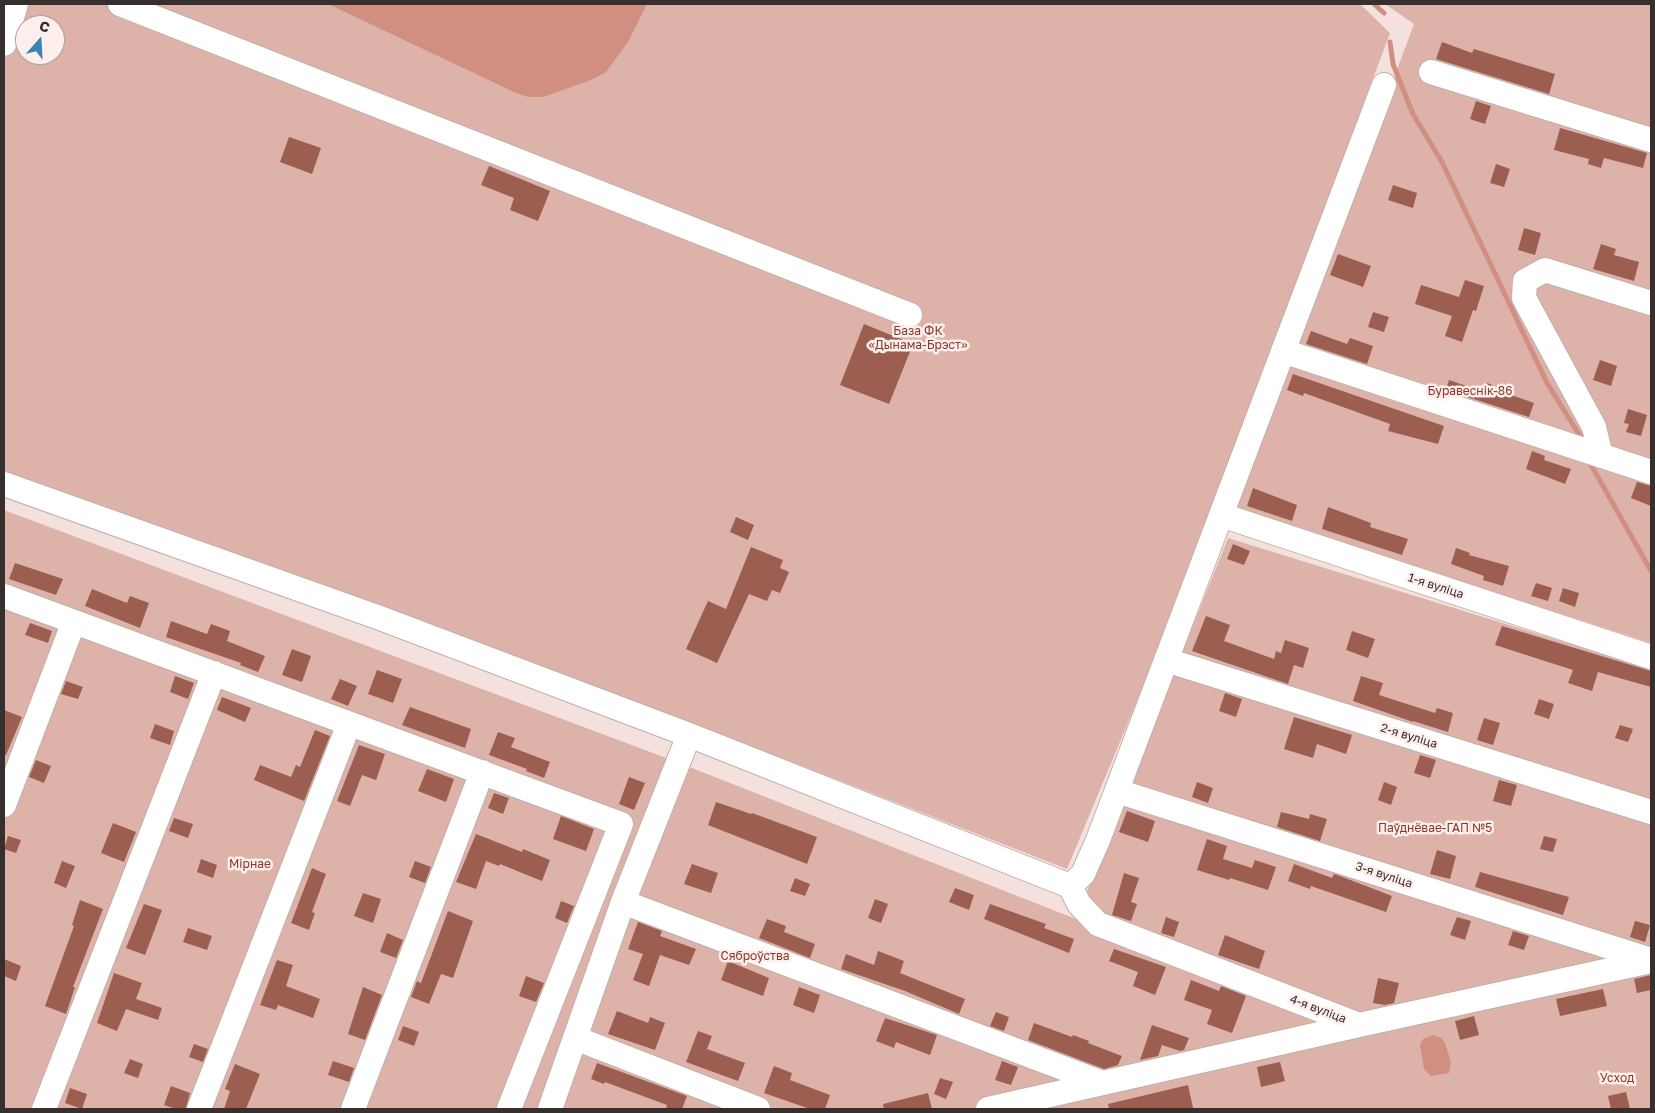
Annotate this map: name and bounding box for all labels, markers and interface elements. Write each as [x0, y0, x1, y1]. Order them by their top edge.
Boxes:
north arrow [15, 15, 65, 65]
text: С [37, 17, 52, 36]
park label: База ФК «Дынама-Брэст» [868, 324, 968, 352]
park label: Буравеснік-86 [1428, 384, 1512, 398]
street label: 1-я вуліца [1406, 570, 1466, 602]
street label: 2-я вуліца [1379, 720, 1439, 752]
park label: Паўднёвае-ГАП №5 [1378, 821, 1492, 835]
park label: Мірнае [229, 857, 271, 871]
street label: 3-я вуліца [1354, 859, 1414, 891]
park label: Сяброўства [721, 949, 789, 963]
street label: 4-я вуліца [1288, 992, 1348, 1026]
park label: Усход [1600, 1071, 1634, 1085]

